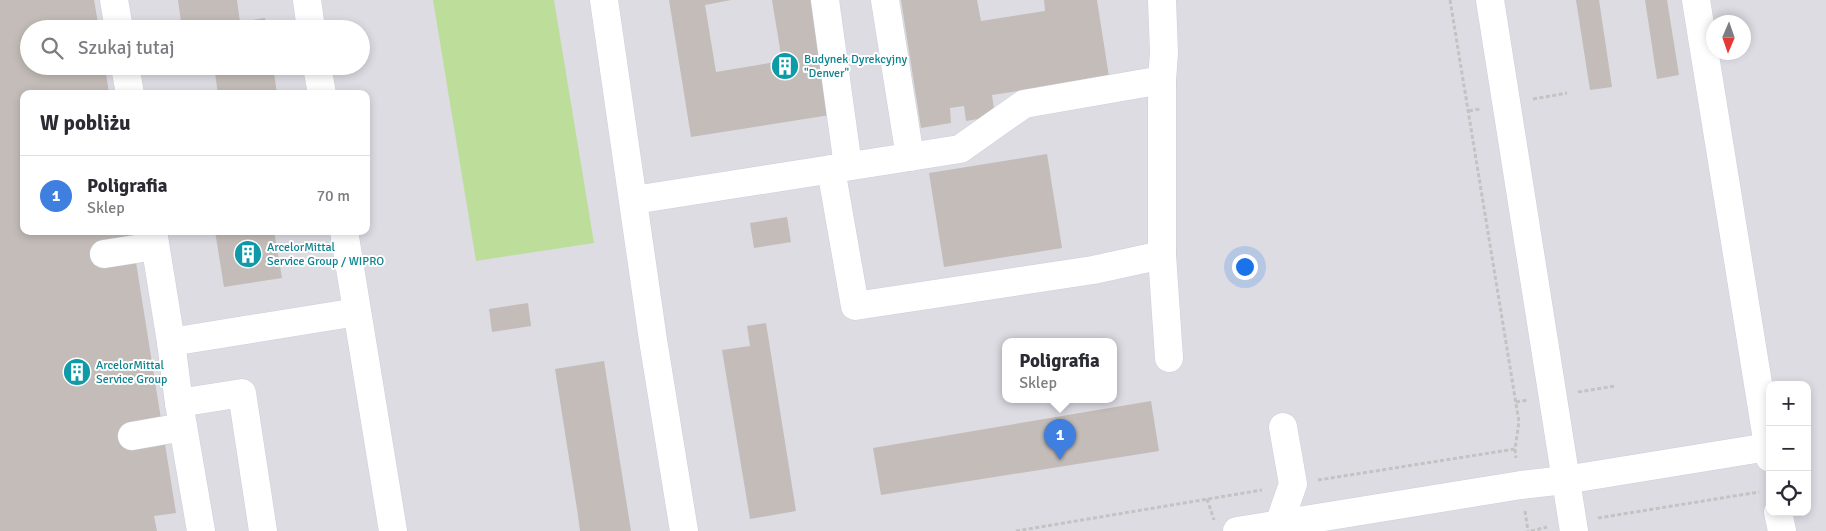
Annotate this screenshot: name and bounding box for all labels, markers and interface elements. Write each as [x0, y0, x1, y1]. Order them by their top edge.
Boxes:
north arrow [1706, 15, 1751, 60]
search box [20, 20, 370, 75]
icon: search [38, 34, 66, 62]
text: Szukaj tutaj [78, 36, 175, 60]
building icon: Budynek Dyrekcyjny "Denver" [770, 51, 800, 81]
place label: Budynek Dyrekcyjny "Denver" [804, 52, 907, 81]
text: W pobliżu [40, 110, 131, 136]
text: Poligrafia [87, 174, 168, 198]
text: 1 [52, 186, 60, 206]
text: 70 m [316, 186, 350, 206]
text: Sklep [87, 198, 125, 218]
building icon: ArcelorMittal Service Group / WIPRO [233, 239, 263, 269]
place label: ArcelorMittal Service Group / WIPRO [267, 240, 384, 269]
your location [1232, 254, 1258, 280]
popup [1002, 338, 1117, 403]
text: Poligrafia [1019, 349, 1100, 373]
building icon: ArcelorMittal Service Group [62, 357, 92, 387]
place label: ArcelorMittal Service Group [96, 358, 167, 387]
text: Sklep [1019, 373, 1057, 393]
map controls [1766, 381, 1811, 516]
button: + [1766, 381, 1811, 426]
pin: 1 [1044, 419, 1076, 460]
button: − [1766, 426, 1811, 471]
button: locate [1766, 471, 1811, 516]

